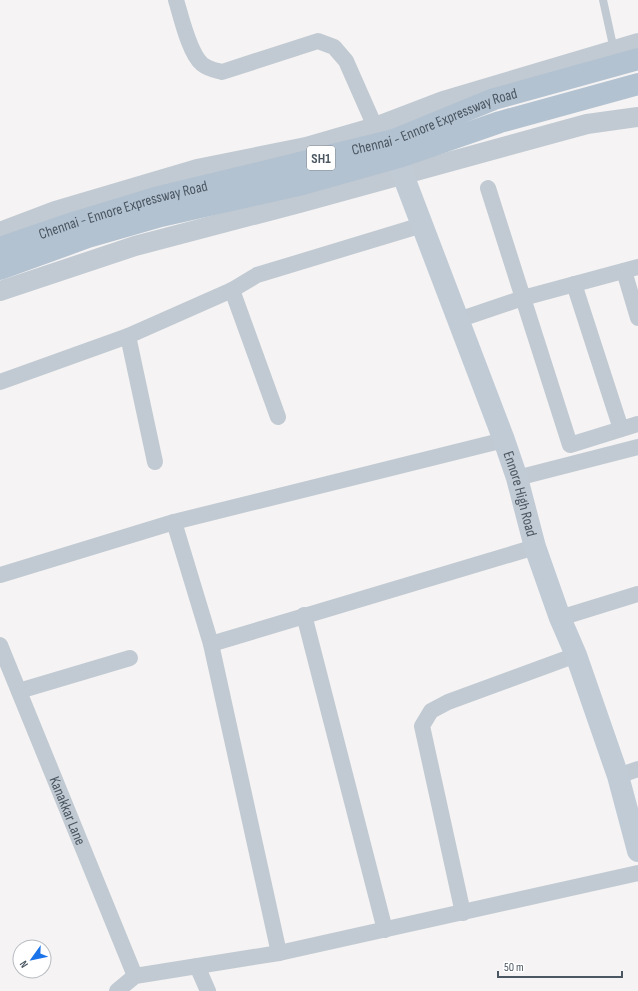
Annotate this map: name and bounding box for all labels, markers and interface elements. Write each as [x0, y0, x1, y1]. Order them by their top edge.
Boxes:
street label: Chennai - Ennore Expressway Road [350, 84, 519, 160]
road number: SH1 [307, 146, 335, 170]
street label: Chennai - Ennore Expressway Road [36, 177, 210, 244]
street label: Ennore High Road [499, 449, 541, 539]
street label: Kanakkar Lane [45, 774, 90, 848]
north arrow [12, 939, 52, 979]
scale bar [498, 953, 622, 979]
text: N [17, 958, 31, 970]
text: 50 m [504, 960, 524, 975]

